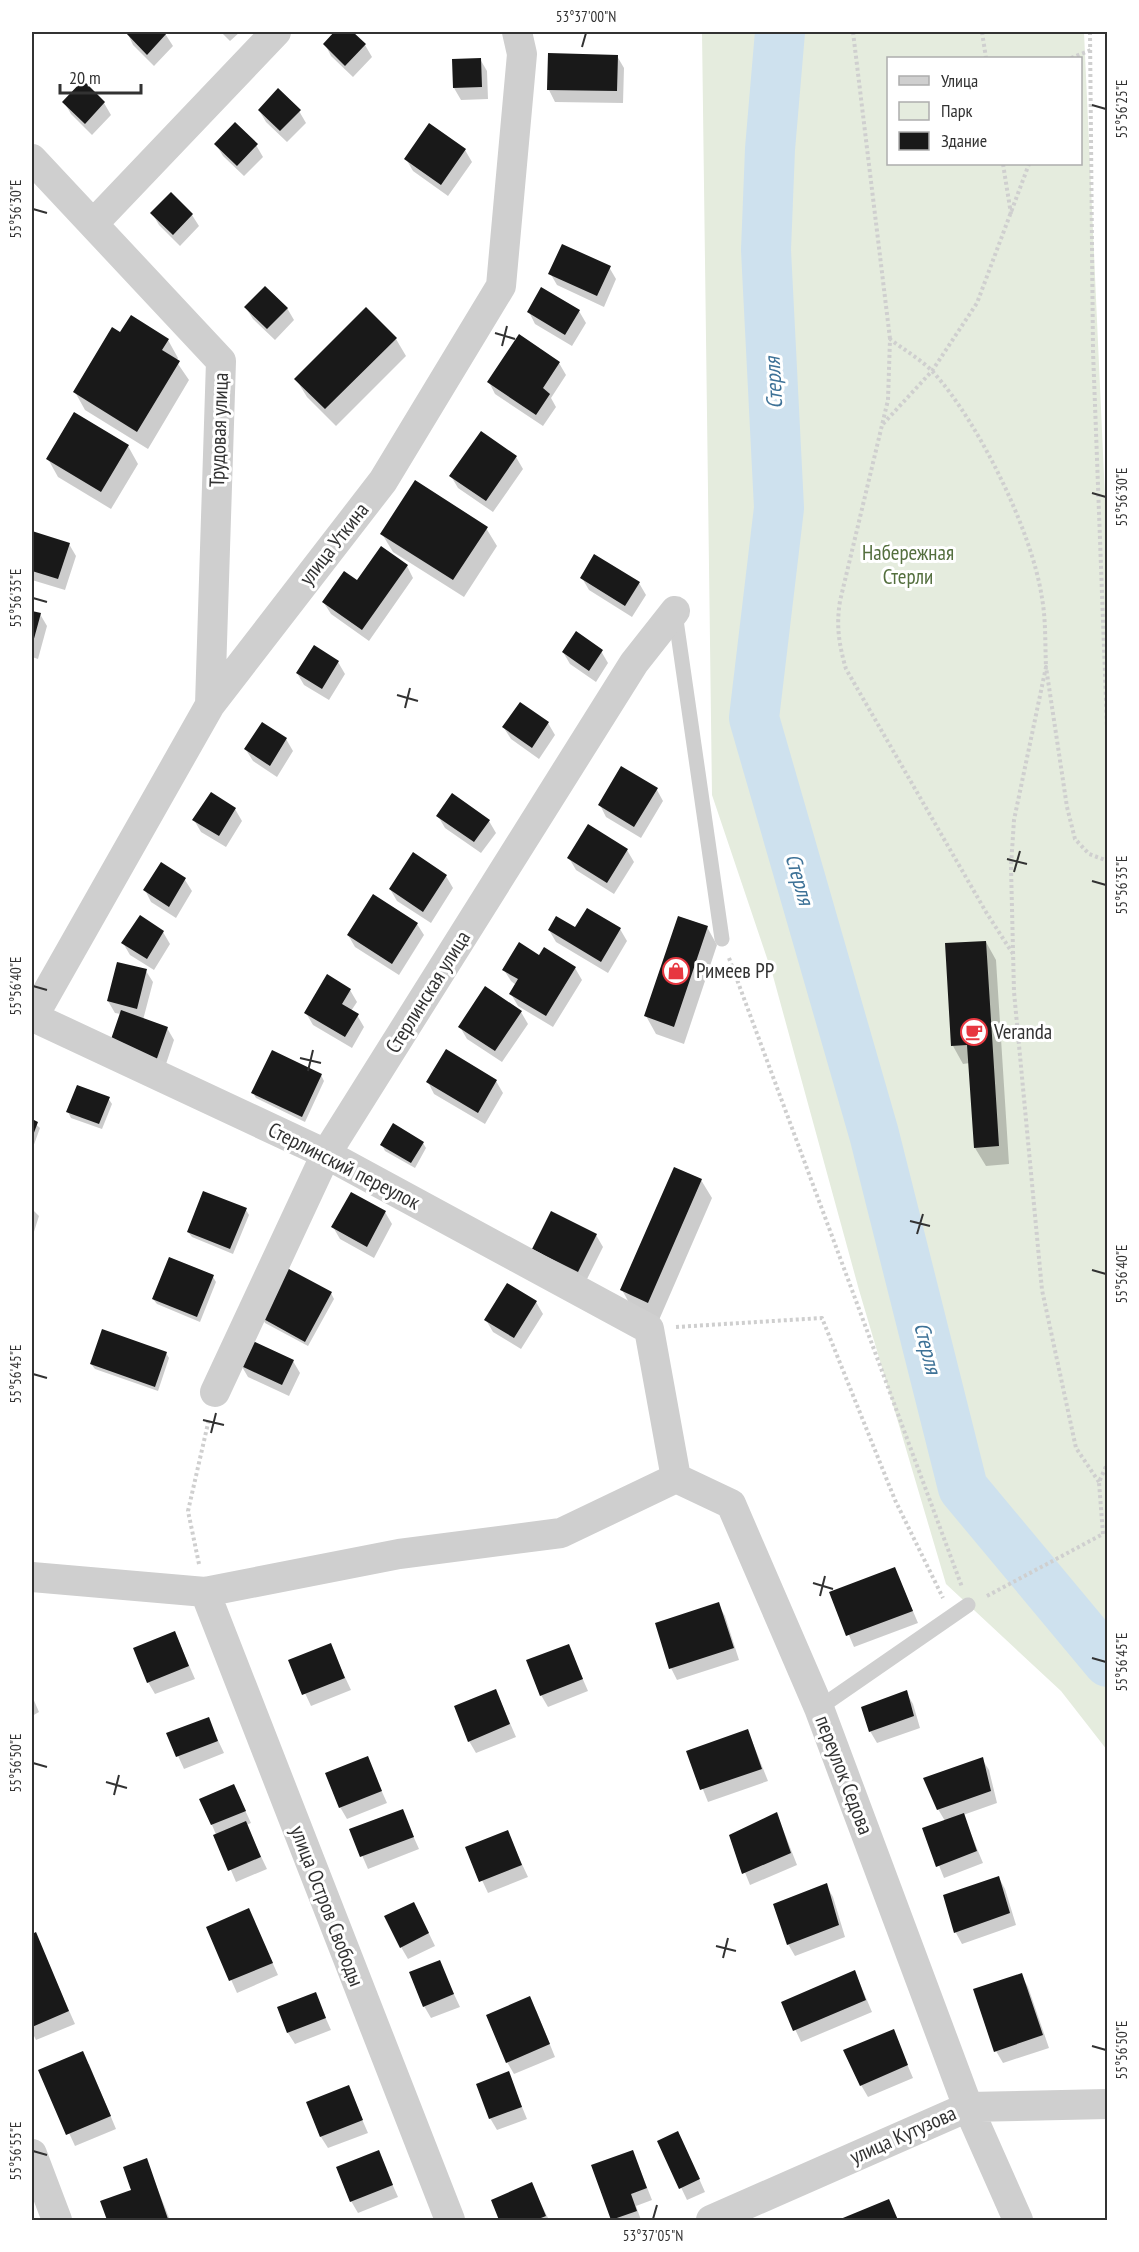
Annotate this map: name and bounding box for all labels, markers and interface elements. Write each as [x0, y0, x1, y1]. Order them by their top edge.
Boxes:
text: 53°37'00"N [556, 7, 616, 26]
scale bar [60, 57, 141, 95]
legend [887, 57, 1082, 165]
text: 20 m [69, 66, 101, 89]
text: Улица [941, 69, 978, 92]
text: 55°56'25"E [1112, 79, 1131, 139]
text: Парк [941, 99, 972, 122]
text: Здание [941, 129, 987, 152]
text: 55°56'30"E [6, 179, 25, 239]
water label: Стерля [758, 354, 788, 410]
street label: Трудовая улица [203, 372, 234, 488]
text: 55°56'30"E [1112, 467, 1131, 527]
street label: улица Уткина [293, 497, 374, 591]
park label: Набережная Стерли [862, 539, 954, 590]
text: 55°56'35"E [6, 568, 25, 628]
water label: Стерля [779, 850, 821, 910]
text: 55°56'35"E [1112, 855, 1131, 915]
street label: Стерлинская улица [379, 926, 476, 1058]
text: 55°56'40"E [6, 956, 25, 1016]
shop icon: Римеев РР [661, 956, 691, 986]
place label: Римеев РР [696, 957, 774, 984]
cafe icon: Veranda [959, 1017, 989, 1047]
place label: Veranda [993, 1018, 1052, 1045]
street label: Стерлинский переулок [264, 1116, 425, 1215]
text: 55°56'40"E [1112, 1244, 1131, 1304]
water label: Стерля [908, 1319, 948, 1379]
text: 55°56'45"E [6, 1344, 25, 1404]
text: 55°56'45"E [1112, 1632, 1131, 1692]
street label: переулок Седова [809, 1711, 880, 1838]
text: 55°56'50"E [6, 1733, 25, 1793]
street label: улица Остров Свободы [284, 1822, 371, 1990]
text: 55°56'50"E [1112, 2020, 1131, 2080]
street label: улица Кутузова [845, 2099, 960, 2170]
text: 55°56'55"E [6, 2121, 25, 2181]
text: 53°37'05"N [623, 2226, 683, 2245]

